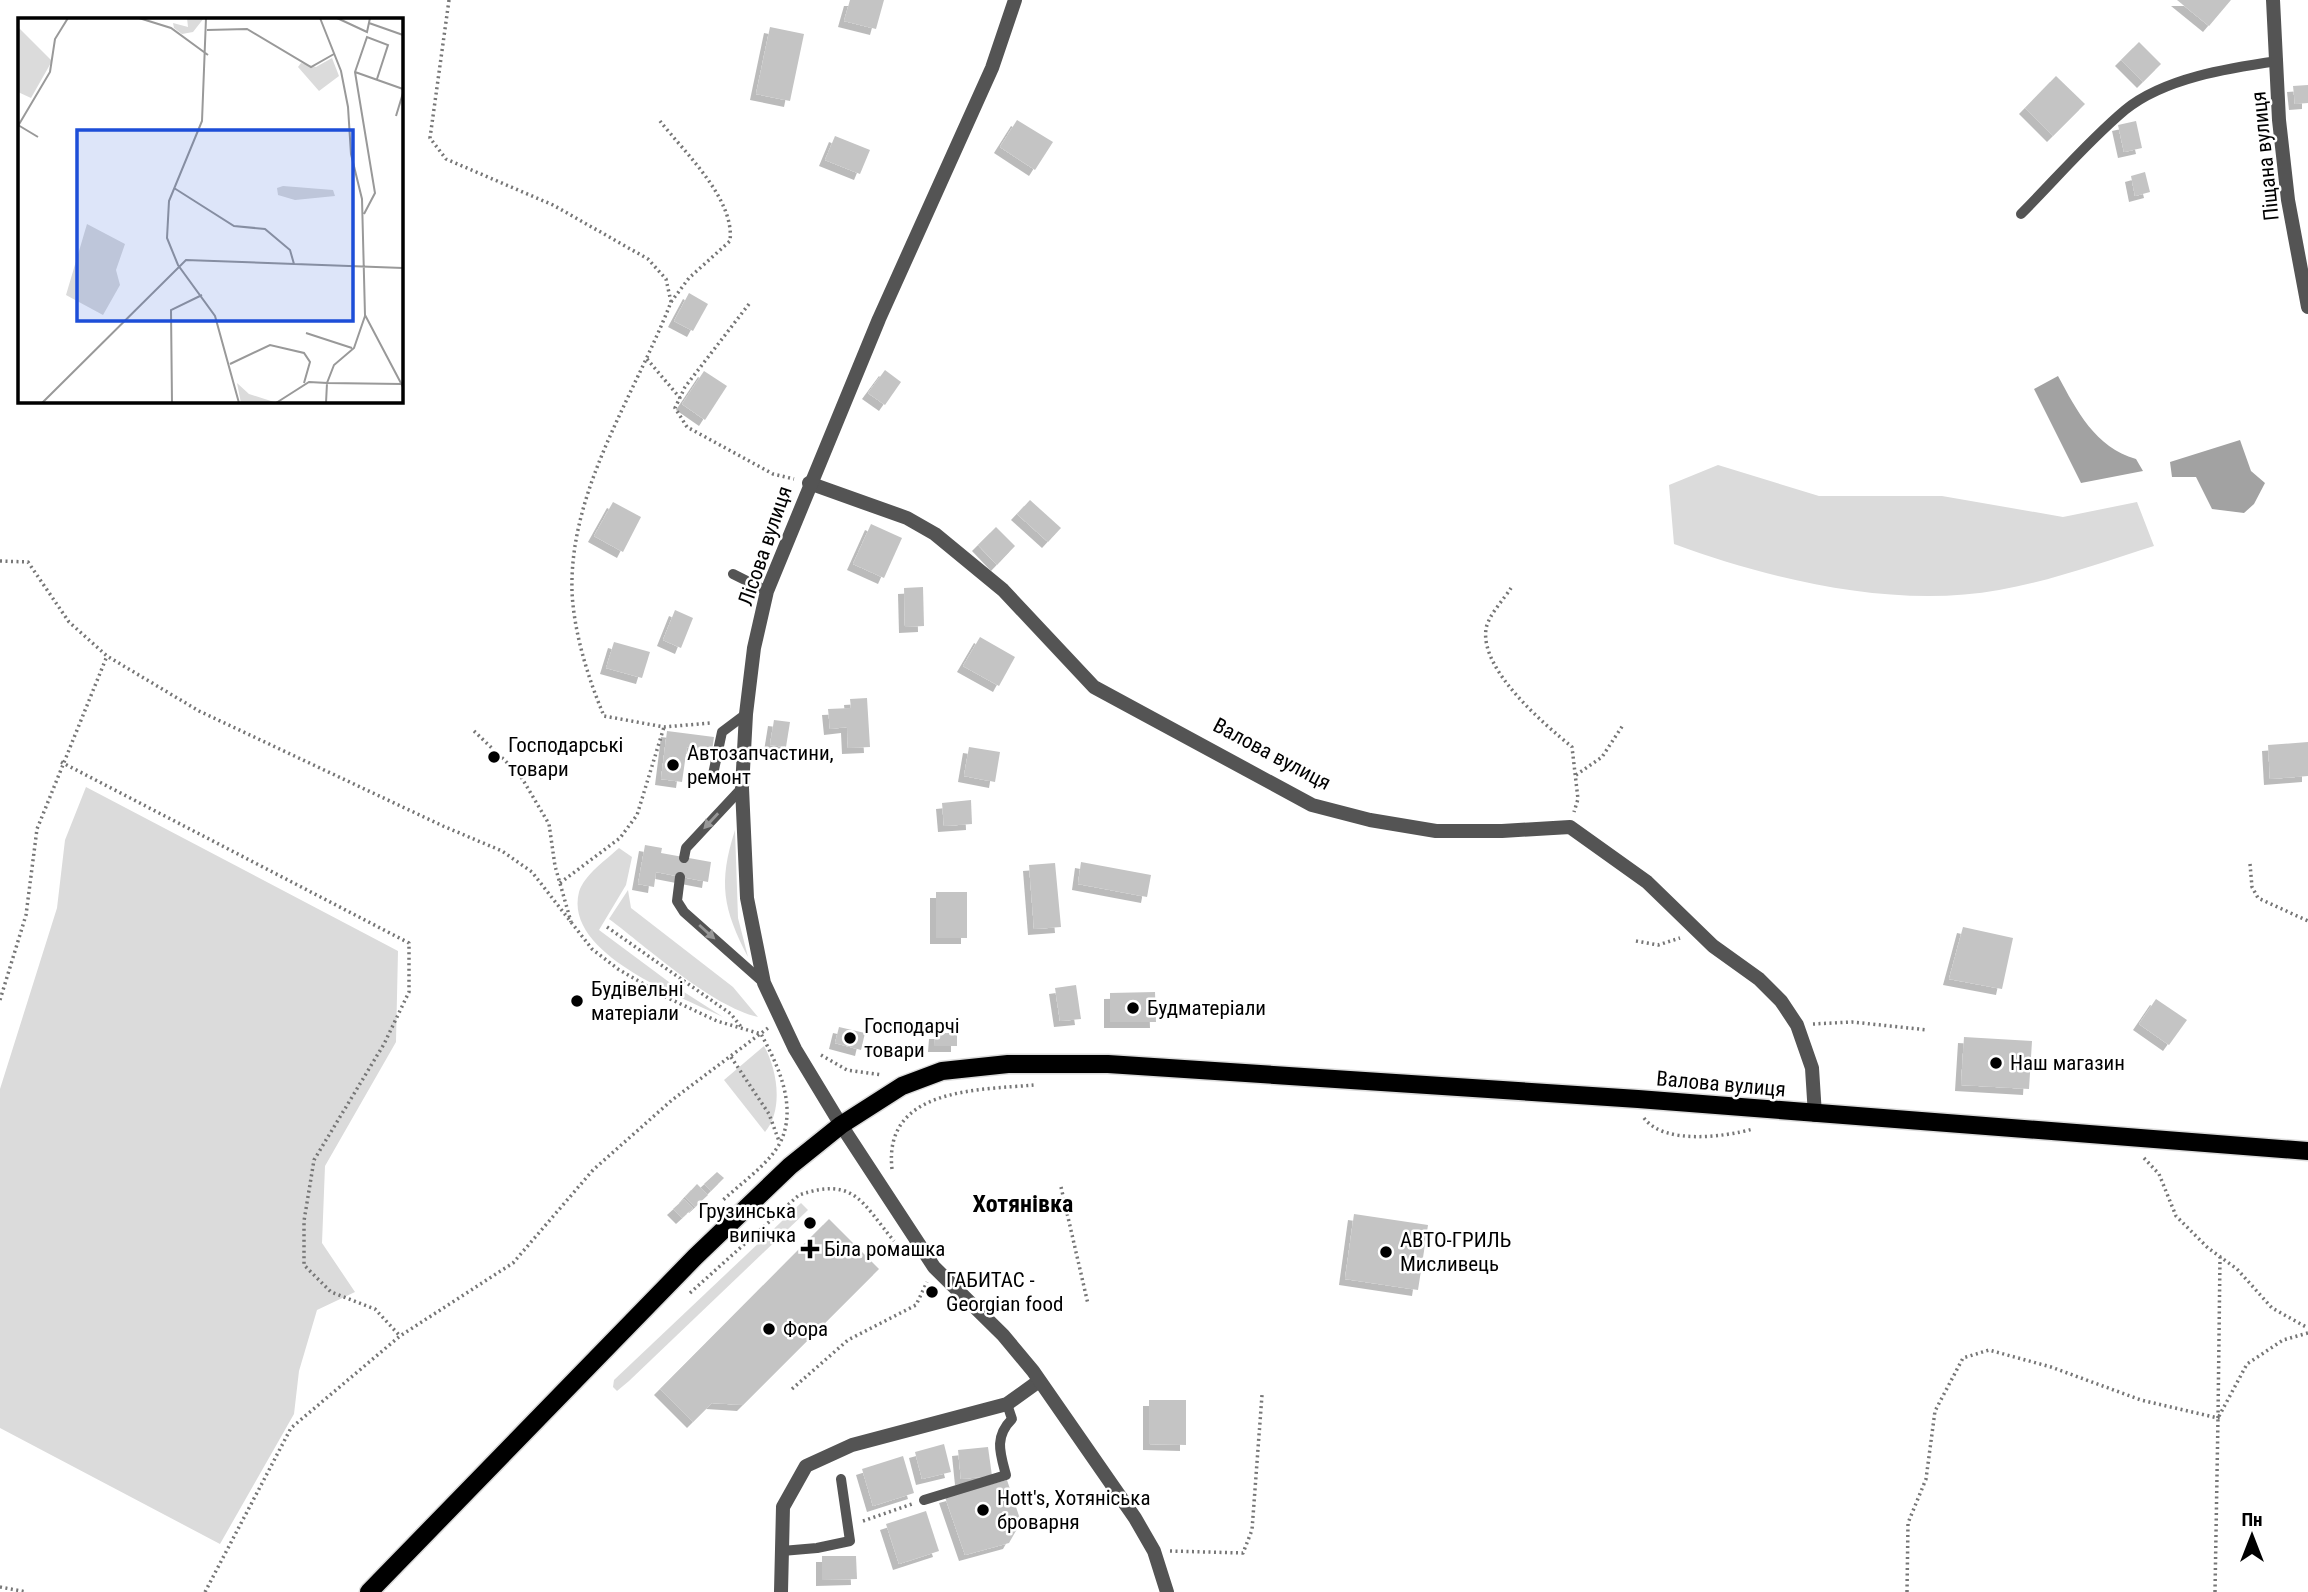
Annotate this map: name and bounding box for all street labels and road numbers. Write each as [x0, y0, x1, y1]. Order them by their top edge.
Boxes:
street label: Піщана вулиця [2246, 90, 2284, 222]
street label: Лісова вулиця [733, 483, 797, 609]
street label: Валова вулиця [1209, 713, 1335, 795]
street label: Валова вулиця [1655, 1066, 1787, 1102]

